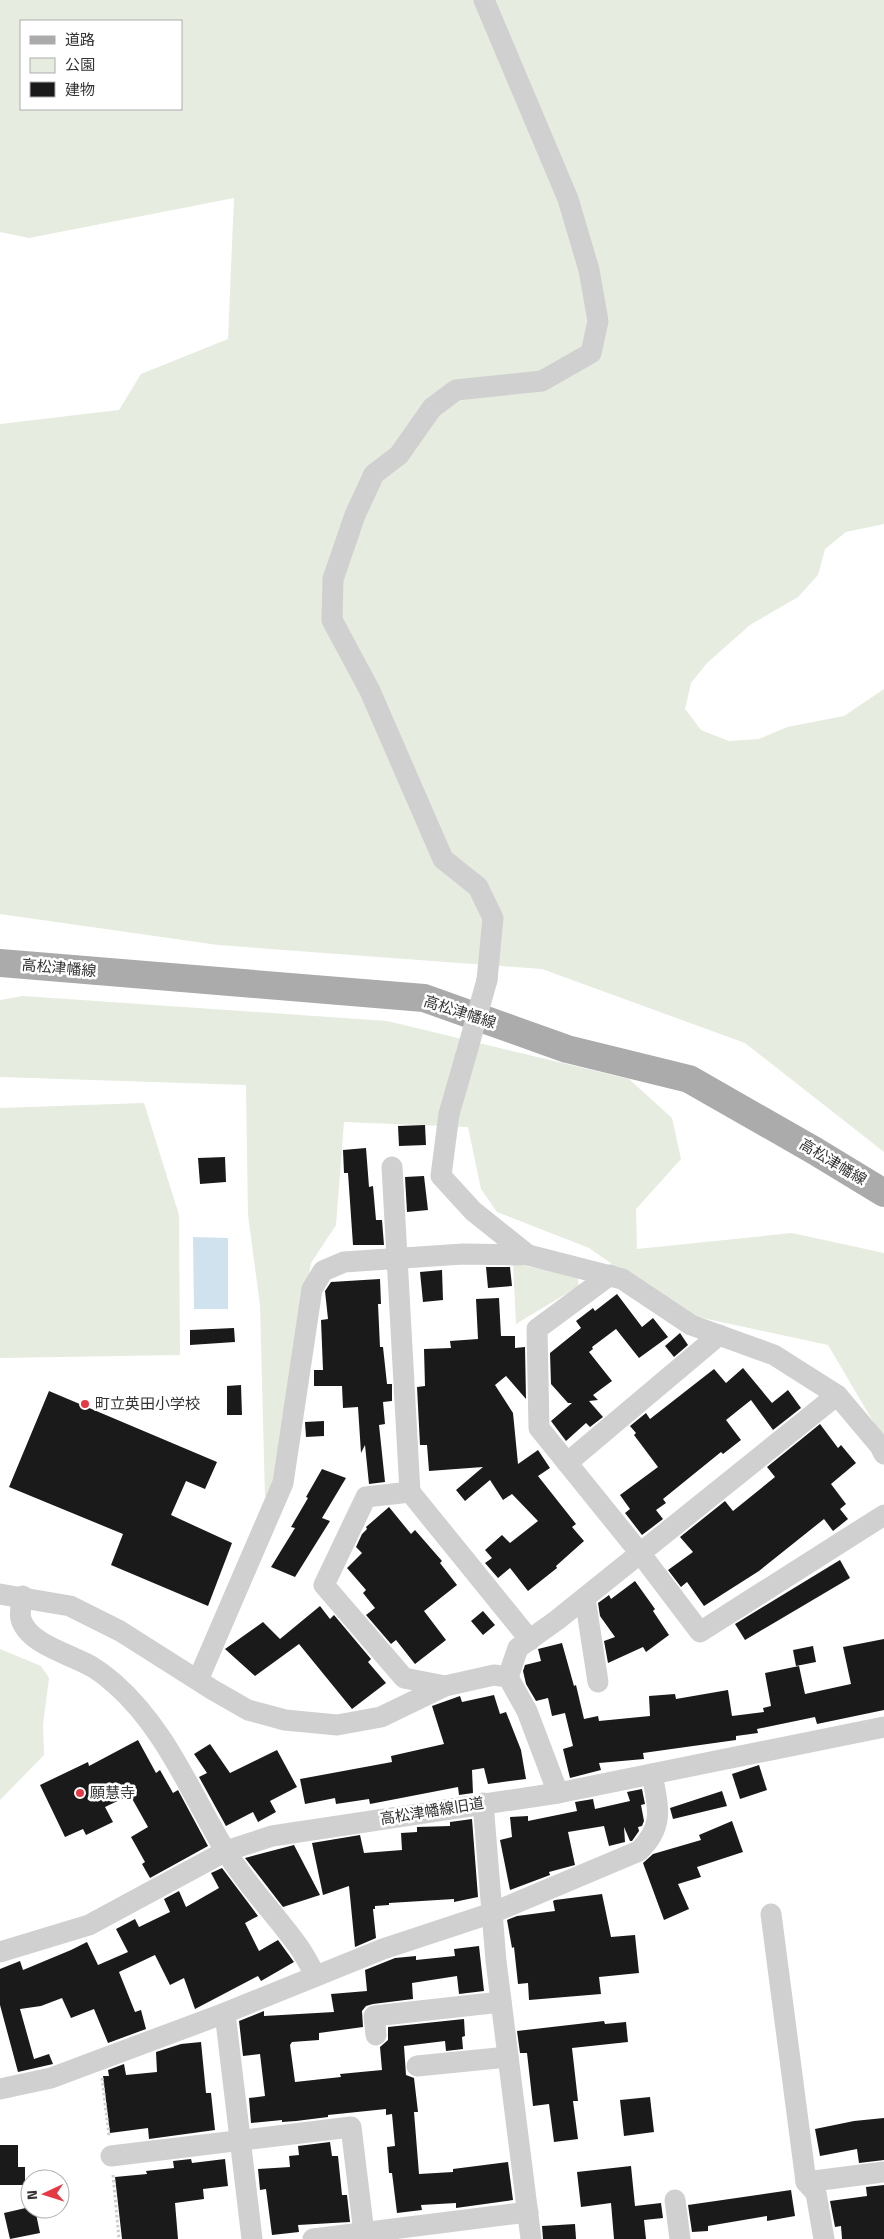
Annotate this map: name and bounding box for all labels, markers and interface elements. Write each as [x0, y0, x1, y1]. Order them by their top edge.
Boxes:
legend [20, 20, 182, 110]
text: 道路 [65, 28, 95, 51]
text: 公園 [65, 53, 95, 76]
text: 建物 [65, 78, 95, 101]
street label: 高松津幡線 [21, 953, 97, 982]
street label: 高松津幡線 [421, 989, 499, 1034]
street label: 高松津幡線 [795, 1132, 871, 1191]
place label: 町立英田小学校 [95, 1392, 200, 1415]
marker: 町立英田小学校 [79, 1398, 91, 1410]
place label: 願慧寺 [90, 1781, 135, 1804]
marker: 願慧寺 [74, 1787, 86, 1799]
street label: 高松津幡線旧道 [378, 1791, 486, 1830]
north arrow [20, 2169, 70, 2219]
text: N [21, 2189, 42, 2201]

